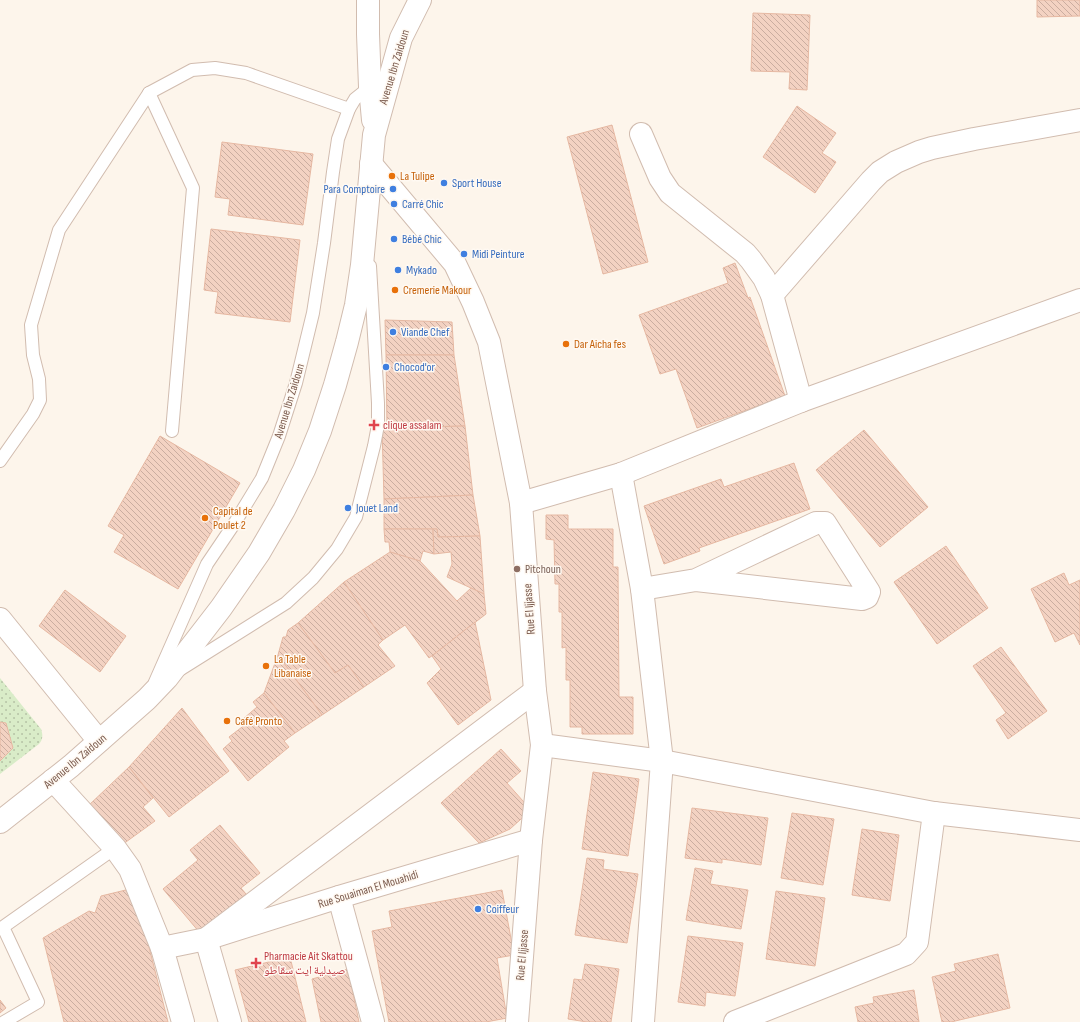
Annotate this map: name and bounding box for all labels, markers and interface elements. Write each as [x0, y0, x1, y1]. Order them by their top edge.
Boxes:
street label: Avenue Ibn Zaidoun [376, 28, 413, 107]
place label: La Tulipe [400, 169, 435, 184]
marker: La Tulipe [387, 171, 397, 181]
place label: Sport House [452, 176, 502, 191]
marker: Sport House [439, 178, 449, 188]
place label: Para Comptoire [323, 182, 385, 197]
marker: Para Comptoire [388, 184, 398, 194]
place label: Carré Chic [402, 197, 444, 212]
marker: Carré Chic [389, 199, 399, 209]
place label: Bébé Chic [402, 232, 442, 247]
marker: Bébé Chic [389, 234, 399, 244]
place label: Midi Peinture [472, 247, 525, 262]
marker: Midi Peinture [459, 249, 469, 259]
place label: Mykado [406, 263, 437, 278]
marker: Mykado [393, 265, 403, 275]
place label: Cremerie Makour [403, 283, 472, 298]
marker: Cremerie Makour [390, 285, 400, 295]
place label: Viande Chef [401, 325, 450, 340]
marker: Viande Chef [388, 327, 398, 337]
place label: Dar Aicha fes [574, 337, 626, 352]
marker: Dar Aicha fes [561, 339, 571, 349]
place label: Chocod'or [394, 360, 436, 375]
street label: Avenue Ibn Zaidoun [271, 362, 308, 441]
marker: Chocod'or [381, 362, 391, 372]
place label: clique assalam [383, 418, 442, 433]
marker: clique assalam [368, 419, 380, 431]
place label: Jouet Land [355, 501, 398, 516]
marker: Jouet Land [343, 503, 353, 513]
place label: Capital de Poulet 2 [213, 504, 253, 533]
marker: Capital de Poulet 2 [200, 513, 210, 523]
place label: Pitchoun [525, 562, 561, 577]
marker: Pitchoun [512, 564, 522, 574]
street label: Rue El Ijjasse [520, 583, 539, 635]
place label: La Table Libanaise [274, 652, 312, 681]
marker: La Table Libanaise [261, 661, 271, 671]
place label: Café Pronto [235, 714, 282, 729]
marker: Café Pronto [222, 716, 232, 726]
street label: Avenue Ibn Zaidoun [40, 731, 110, 793]
street label: Rue Souaiman El Mouahidi [316, 867, 420, 912]
place label: Coiffeur [486, 902, 519, 917]
marker: Coiffeur [473, 904, 483, 914]
street label: Rue El Ijjasse [513, 929, 532, 981]
place label: Pharmacie Ait Skattou صيدلية ايت سقاطو [264, 949, 353, 978]
marker: Pharmacie Ait Skattou صيدلية ايت سقاطو [251, 958, 261, 968]

